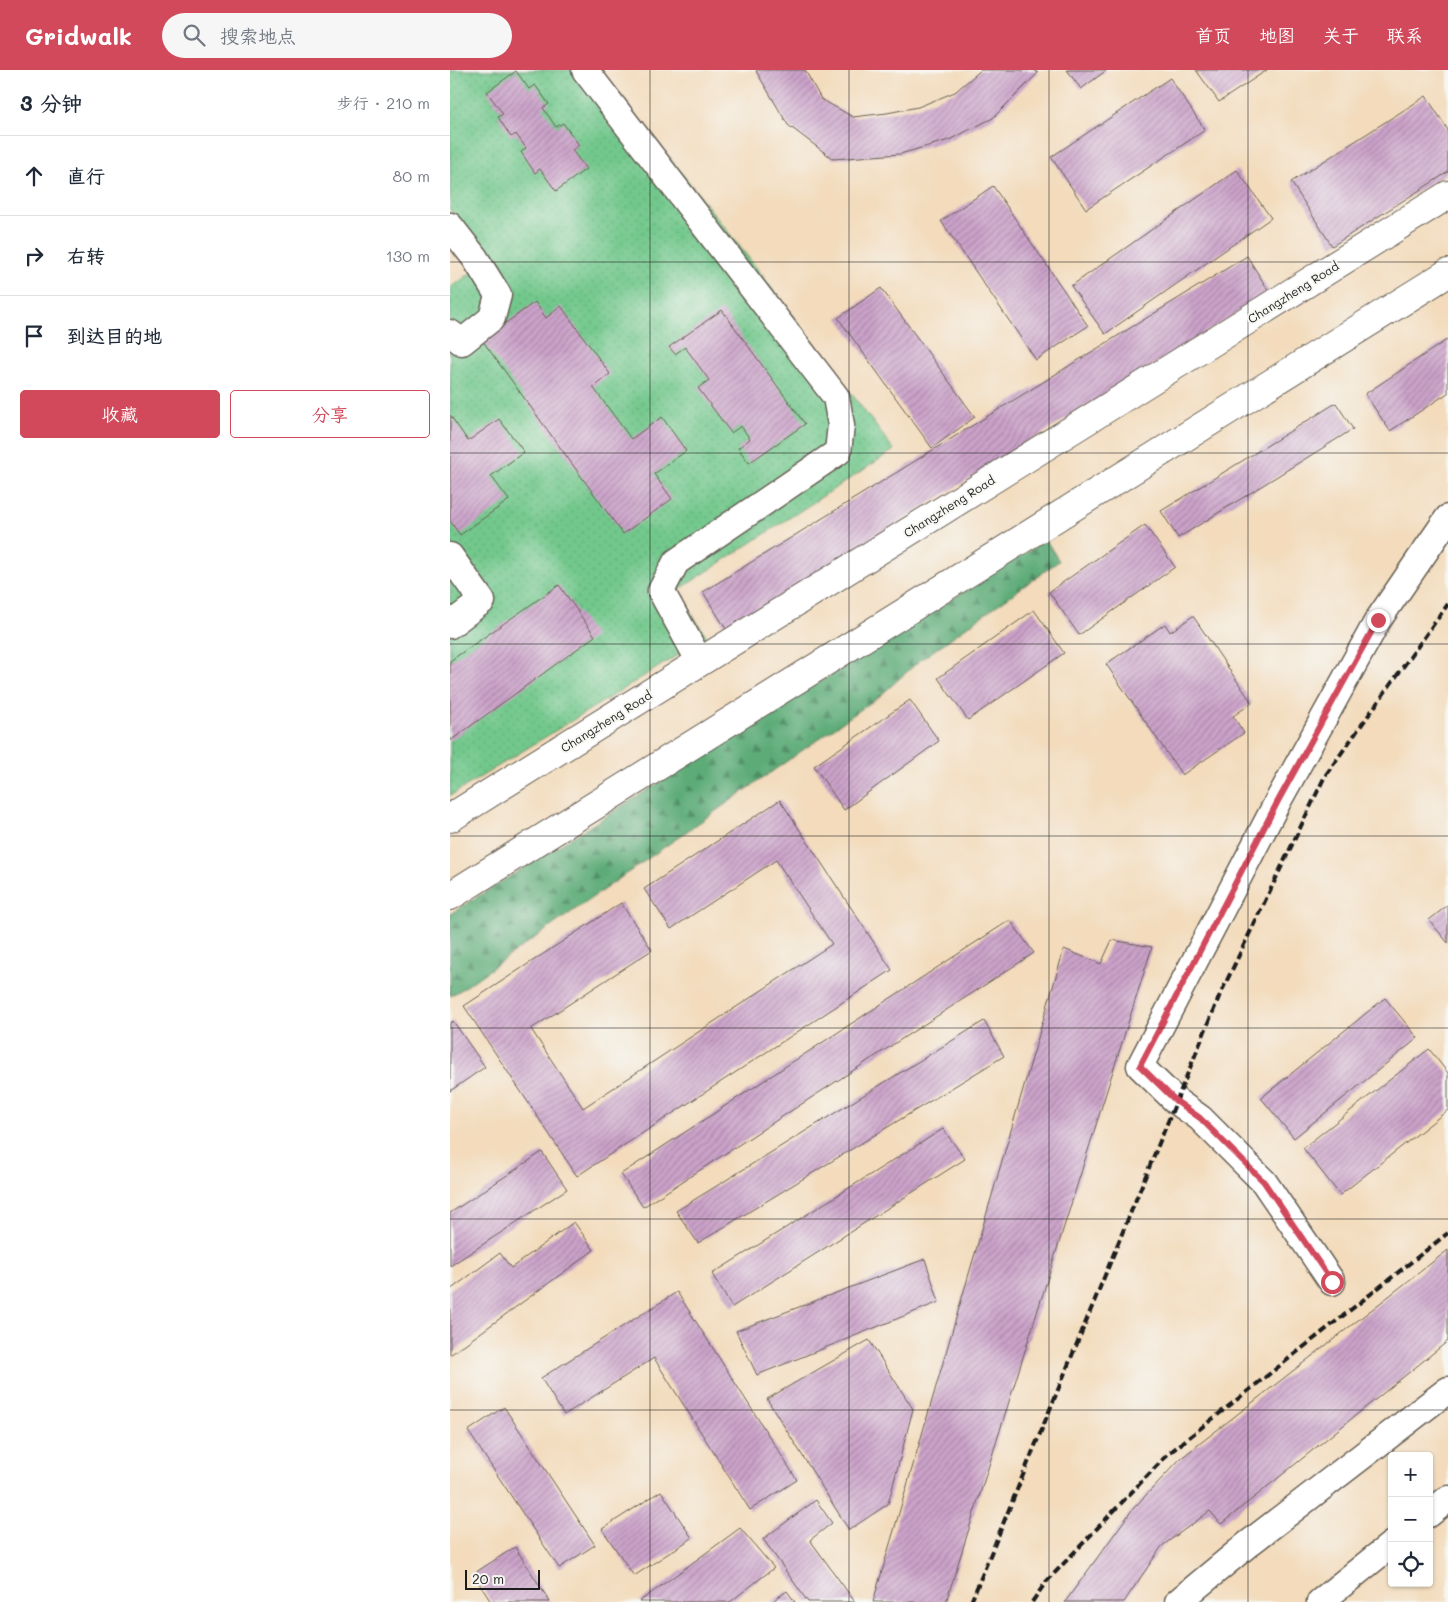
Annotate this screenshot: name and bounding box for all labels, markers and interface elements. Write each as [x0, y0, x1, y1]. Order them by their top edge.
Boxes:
search box [162, 13, 512, 58]
text: Gridwalk [25, 20, 132, 51]
icon: search [180, 21, 208, 49]
text: 搜索地点 [220, 23, 296, 48]
text: 首页 [1195, 23, 1231, 47]
text: 地图 [1259, 23, 1295, 47]
text: 关于 [1323, 23, 1359, 47]
text: 联系 [1387, 23, 1423, 47]
text: 3 分钟 [20, 89, 82, 116]
text: 步行 · 210 m [337, 92, 430, 113]
icon: ahead [20, 162, 48, 190]
text: 直行 [67, 163, 105, 188]
text: 80 m [393, 165, 430, 186]
icon: right [20, 242, 48, 270]
text: 右转 [67, 243, 105, 268]
text: 130 m [386, 245, 430, 266]
street label: Changzheng Road [1244, 257, 1342, 327]
icon: arrive [20, 322, 48, 350]
text: 到达目的地 [67, 323, 162, 348]
button: 收藏 [20, 390, 220, 438]
button: 分享 [230, 390, 430, 438]
street label: Changzheng Road [900, 471, 998, 541]
route end [1367, 609, 1390, 632]
street label: Changzheng Road [557, 686, 655, 756]
route start [1321, 1271, 1344, 1294]
map controls [1388, 1452, 1433, 1587]
button: + [1388, 1452, 1433, 1497]
button: − [1388, 1497, 1433, 1542]
button: locate [1388, 1542, 1433, 1587]
scale bar [465, 1567, 540, 1590]
text: 20 m [472, 1569, 504, 1588]

